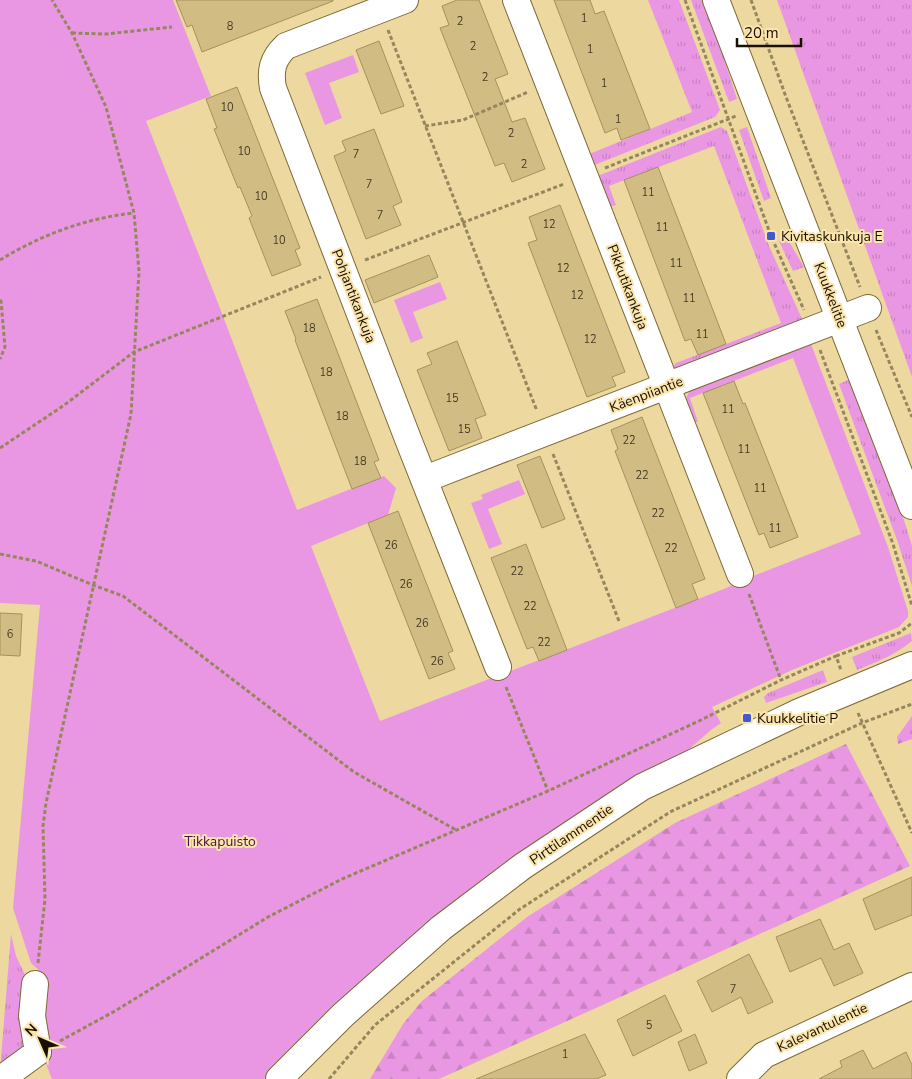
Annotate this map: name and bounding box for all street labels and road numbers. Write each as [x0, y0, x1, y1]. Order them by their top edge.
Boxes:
street label: Pikkutikankuja [603, 242, 653, 333]
street label: Pohjantikankuja [327, 247, 380, 346]
street label: Kuukkelitie [809, 260, 852, 331]
street label: Käenpiiantie [607, 372, 686, 417]
street label: Pirttilammentie [526, 799, 617, 869]
street label: Kalevantulentie [774, 998, 871, 1057]

